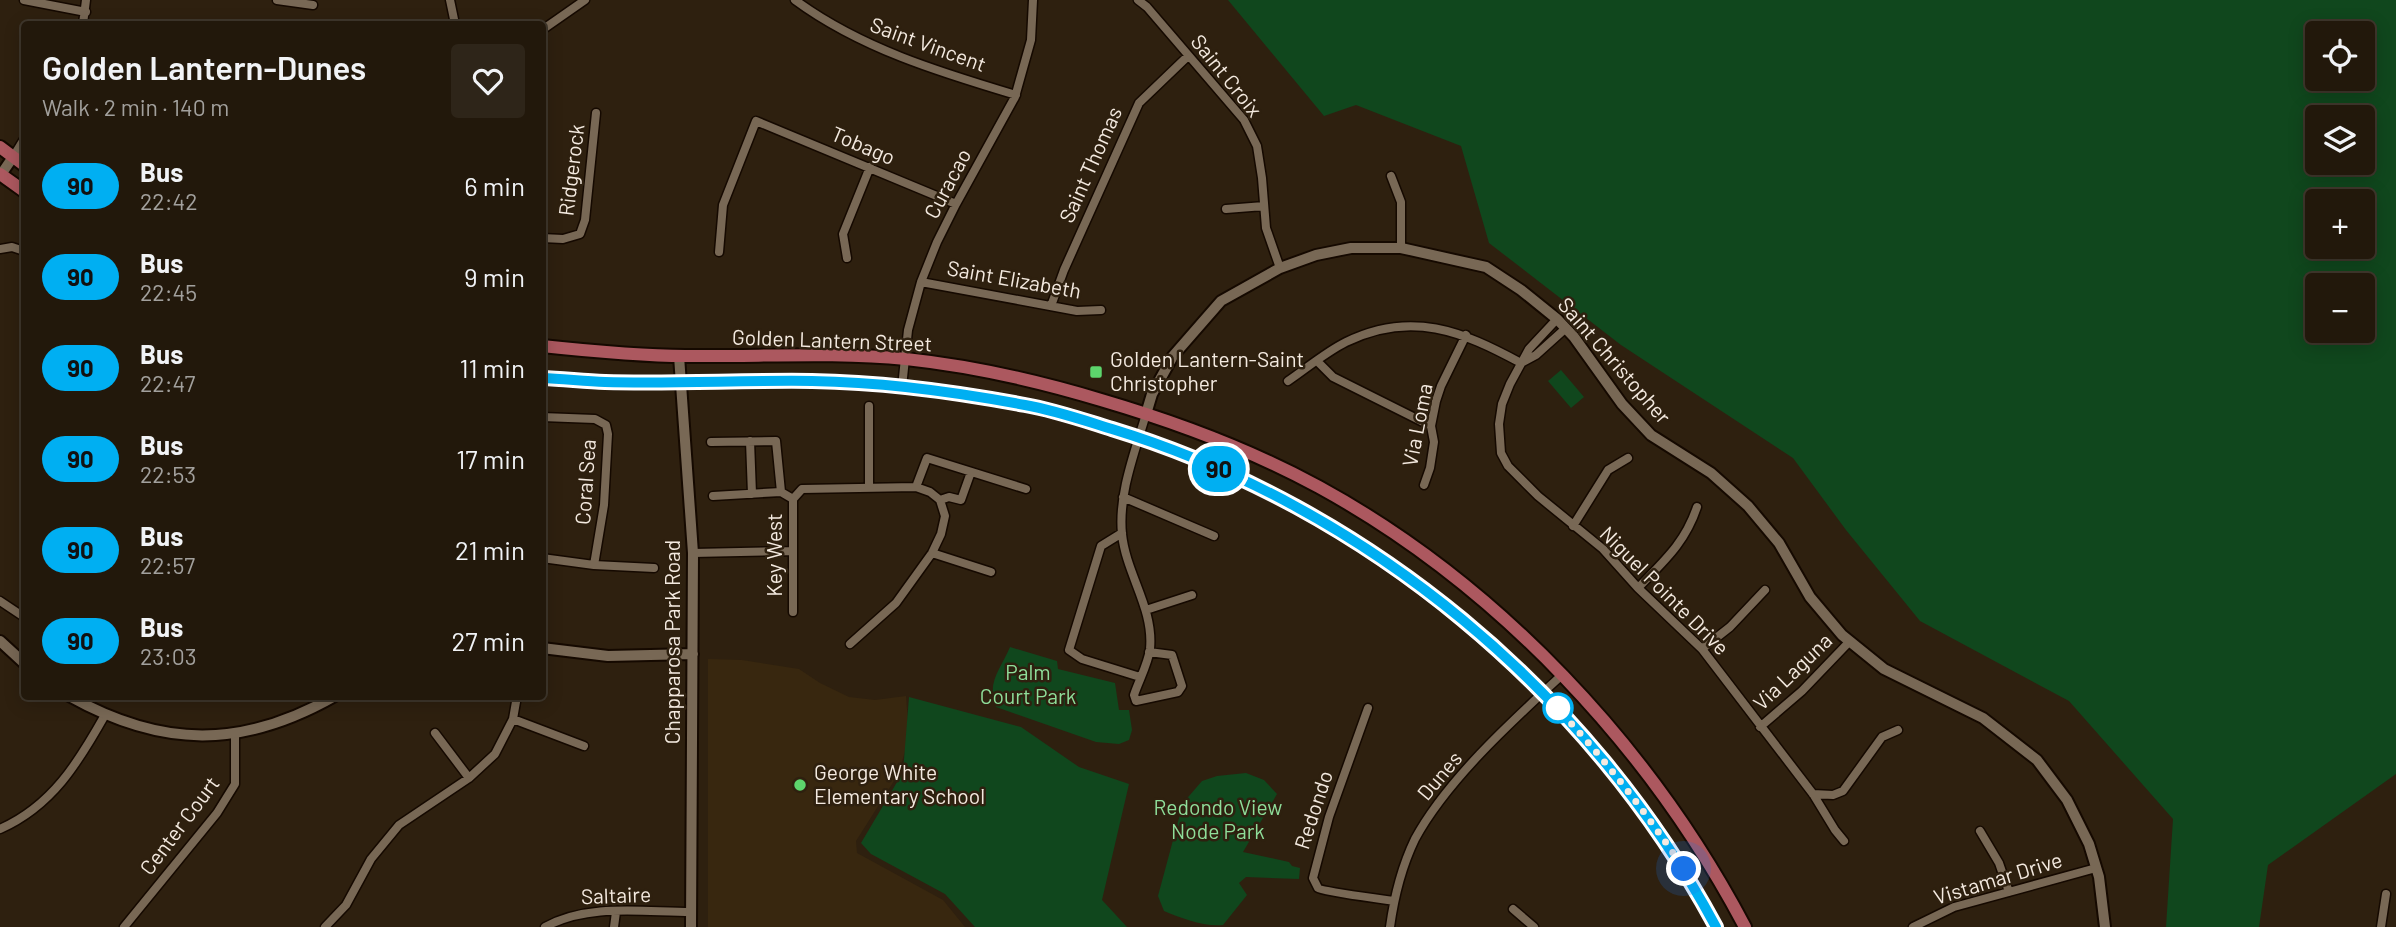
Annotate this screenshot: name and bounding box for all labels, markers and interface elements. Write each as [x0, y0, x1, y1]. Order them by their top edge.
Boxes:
street label: Saint Vincent [867, 11, 990, 76]
map controls [2305, 21, 2375, 343]
button: locate [2305, 21, 2375, 91]
street label: Saint Croix [1186, 29, 1268, 121]
button: heart [451, 44, 525, 118]
text: Golden Lantern-Dunes [42, 47, 366, 87]
text: Walk · 2 min · 140 m [42, 93, 229, 121]
street label: Saint Thomas [1053, 103, 1126, 226]
button: layers [2305, 105, 2375, 175]
street label: Tobago [828, 120, 899, 169]
street label: Ridgerock [552, 122, 589, 217]
street label: Curacao [918, 144, 975, 222]
text: Bus [140, 156, 183, 187]
text: 6 min [464, 170, 525, 201]
text: 90 [67, 171, 94, 200]
text: 22:42 [140, 187, 197, 215]
button: + [2305, 189, 2375, 259]
text: Bus [140, 247, 183, 278]
street label: Saint Elizabeth [945, 254, 1083, 303]
text: 9 min [464, 261, 525, 292]
text: 90 [67, 262, 94, 291]
button: − [2305, 273, 2375, 343]
text: 22:45 [140, 278, 197, 306]
street label: Saint Christopher [1554, 292, 1677, 428]
street label: Golden Lantern Street [732, 324, 933, 355]
text: Bus [140, 338, 183, 369]
place label: Golden Lantern-Saint Christopher [1110, 346, 1304, 395]
text: 11 min [459, 352, 525, 383]
text: 90 [67, 353, 94, 382]
marker: Golden Lantern-Saint Christopher [1088, 364, 1104, 380]
text: 22:47 [140, 369, 195, 397]
street label: Via Loma [1396, 381, 1437, 468]
text: Bus [140, 429, 183, 460]
street label: Coral Sea [569, 438, 600, 525]
text: 17 min [456, 443, 525, 474]
text: 90 [67, 444, 94, 473]
line badge: 90 [1188, 446, 1250, 492]
text: 90 [1206, 454, 1232, 483]
text: 22:53 [140, 460, 196, 488]
street label: Key West [761, 513, 786, 597]
text: Bus [140, 520, 183, 551]
street label: Niguel Pointe Drive [1595, 520, 1735, 660]
text: 21 min [455, 534, 525, 565]
text: 90 [67, 535, 94, 564]
street label: Chapparosa Park Road [659, 540, 684, 744]
text: 22:57 [140, 551, 195, 579]
text: Bus [140, 611, 183, 642]
text: 27 min [451, 625, 525, 656]
text: 90 [67, 626, 94, 655]
street label: Via Laguna [1747, 627, 1837, 715]
text: 23:03 [140, 642, 197, 670]
park label: Palm Court Park [980, 659, 1076, 708]
unlabelled marker [1543, 693, 1573, 723]
street label: Dunes [1411, 745, 1466, 805]
place label: George White Elementary School [814, 759, 985, 808]
street label: Redondo [1288, 767, 1337, 852]
street label: Center Court [134, 771, 224, 879]
marker: George White Elementary School [792, 777, 808, 793]
park label: Redondo View Node Park [1154, 794, 1282, 843]
street label: Vistamar Drive [1930, 846, 2065, 909]
your location [1666, 851, 1701, 886]
street label: Saltaire [580, 881, 651, 908]

